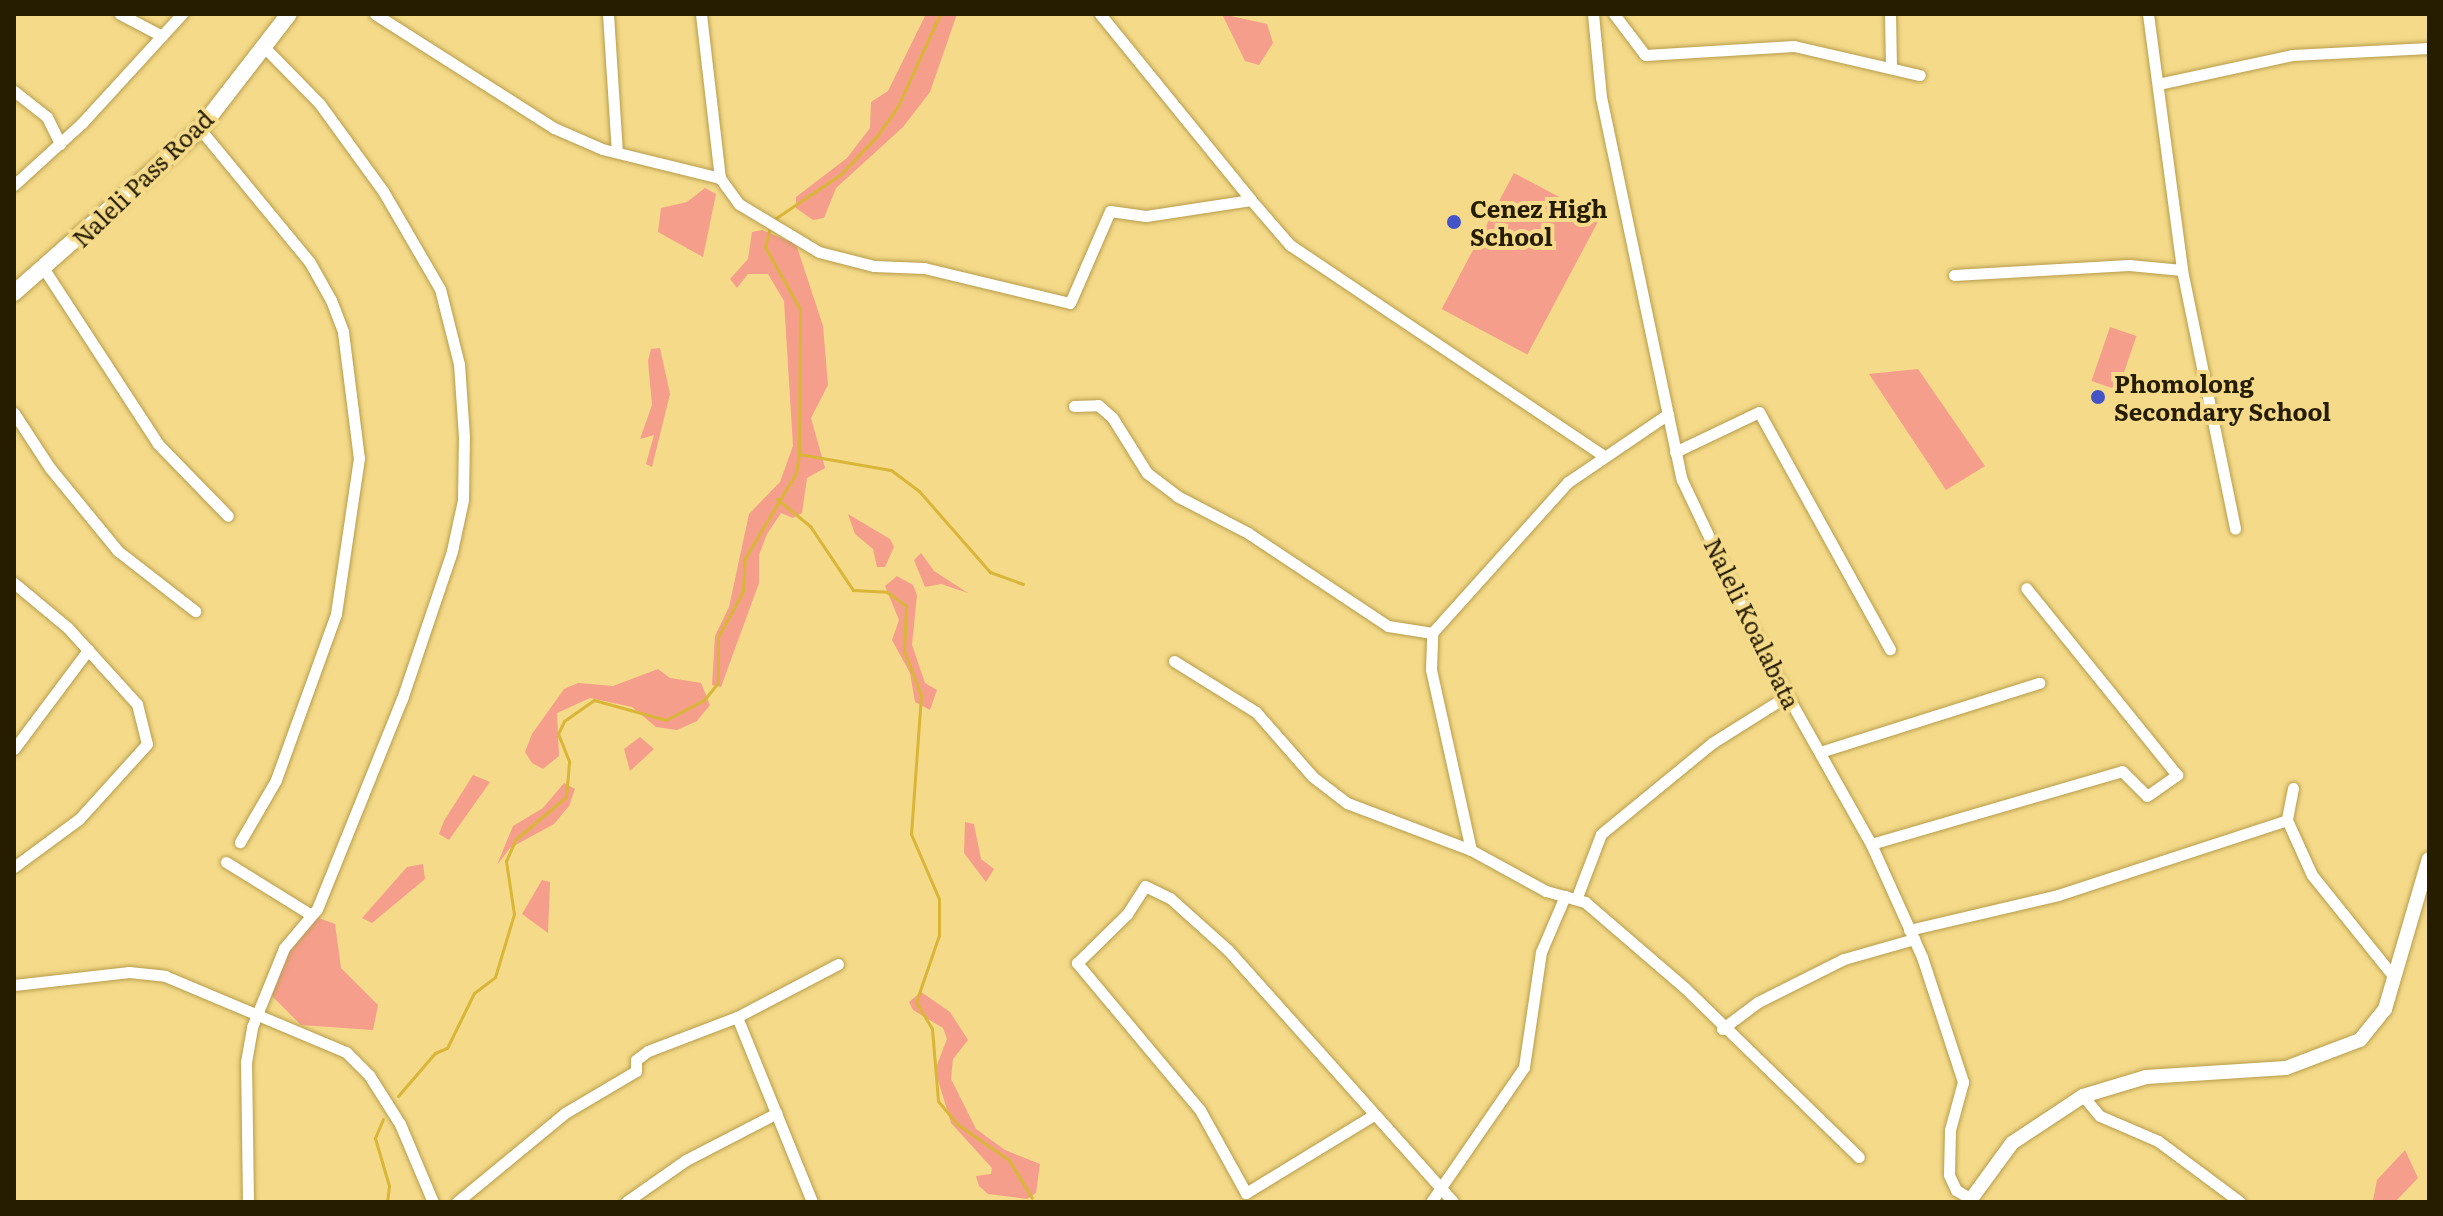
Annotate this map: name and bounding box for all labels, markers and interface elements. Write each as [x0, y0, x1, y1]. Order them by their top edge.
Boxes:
street label: Naleli Pass Road [66, 104, 218, 252]
place label: Cenez High School [1470, 194, 1607, 250]
marker: Cenez High School [1445, 213, 1463, 231]
place label: Phomolong Secondary School [2114, 369, 2331, 425]
marker: Phomolong Secondary School [2089, 388, 2107, 406]
street label: Naleli Koalabata [1699, 533, 1807, 713]

